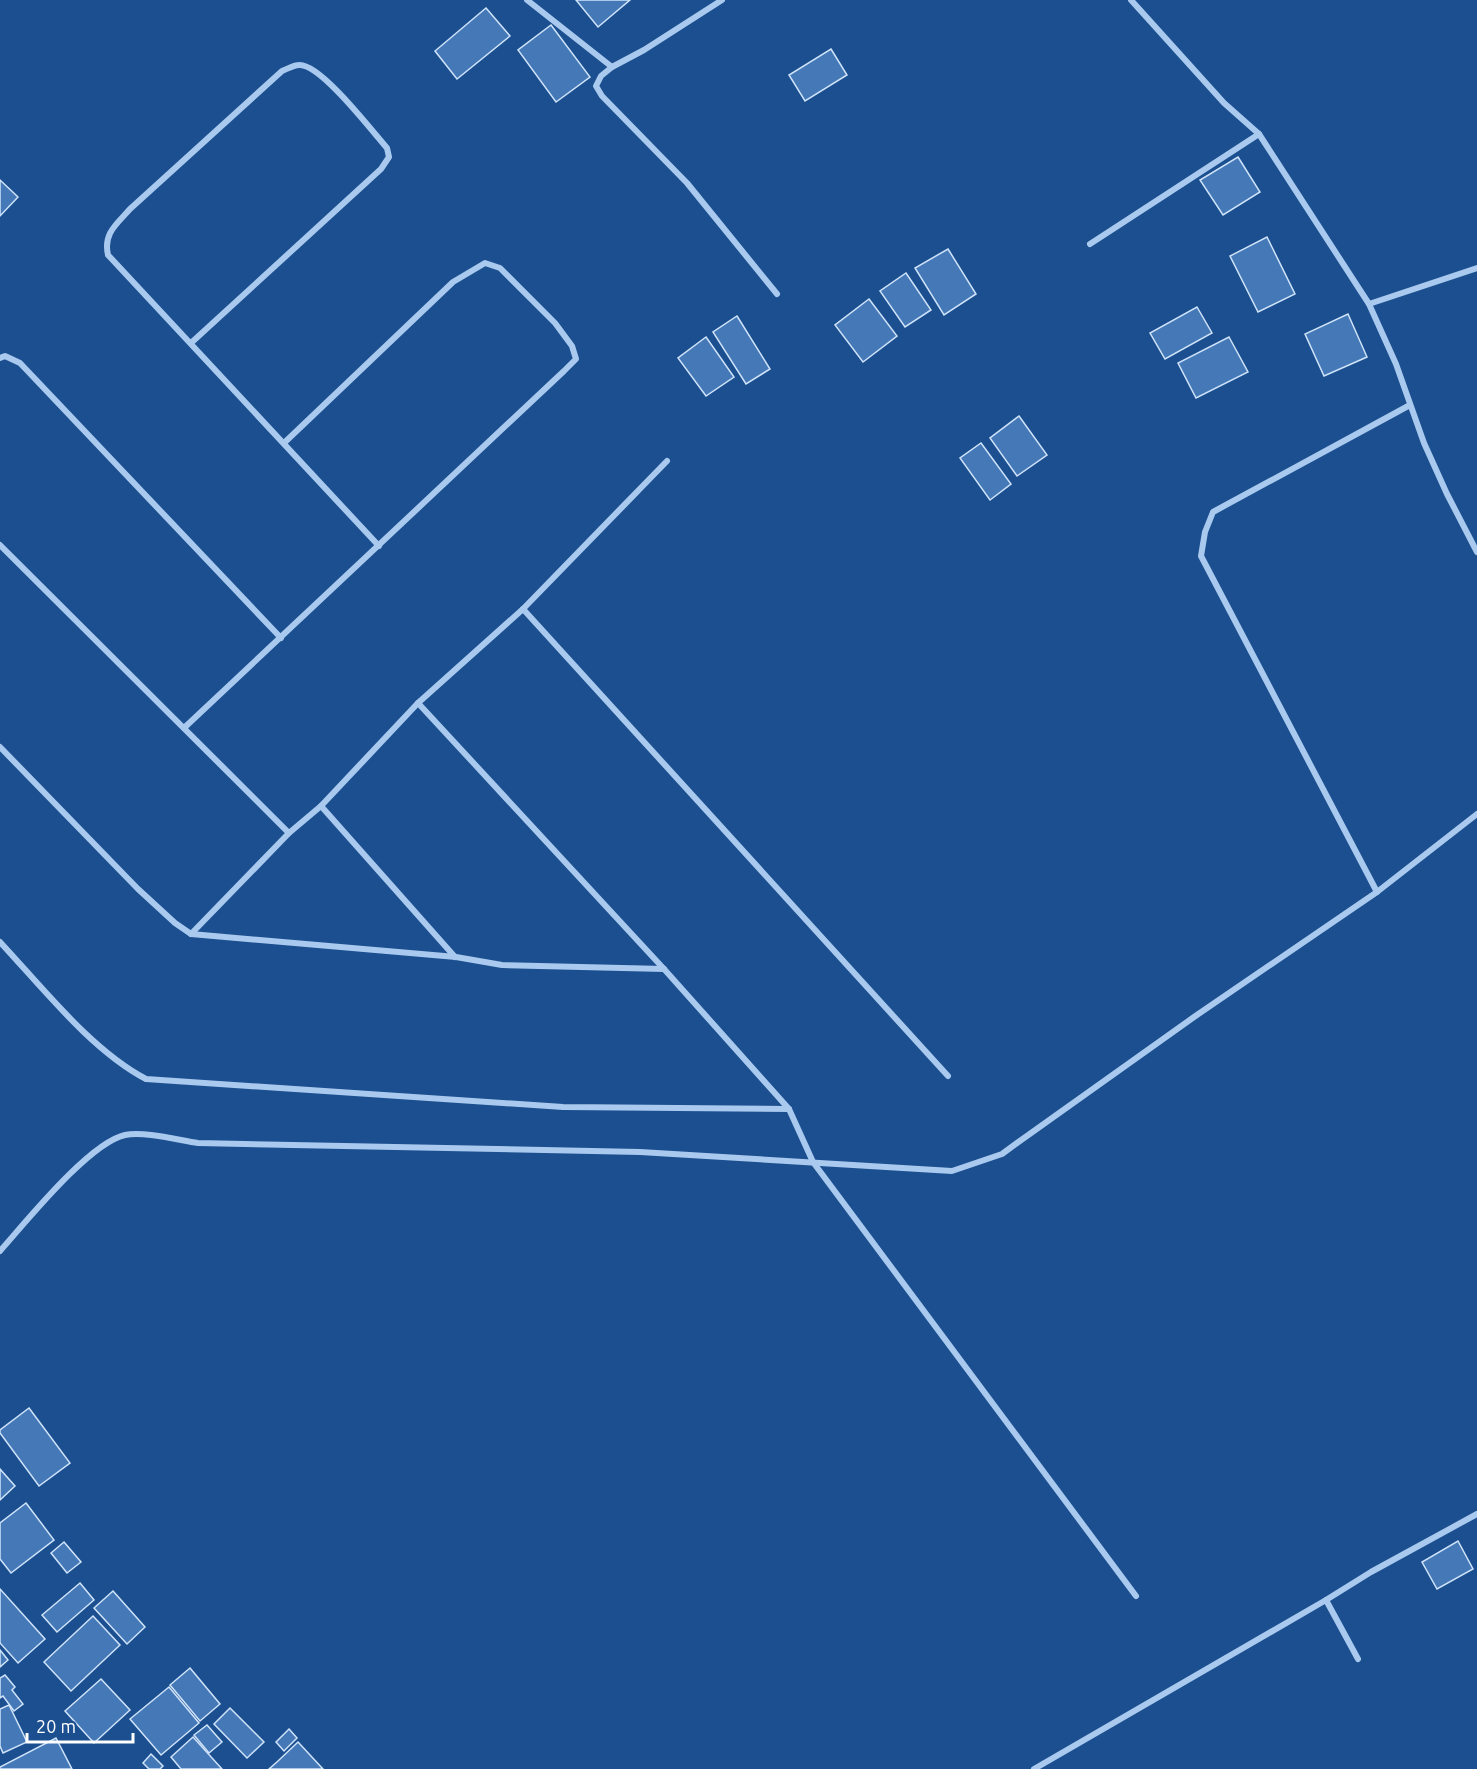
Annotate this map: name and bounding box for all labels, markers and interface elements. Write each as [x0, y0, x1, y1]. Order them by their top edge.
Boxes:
scale bar [27, 1706, 134, 1744]
text: 20 m [36, 1716, 76, 1736]

